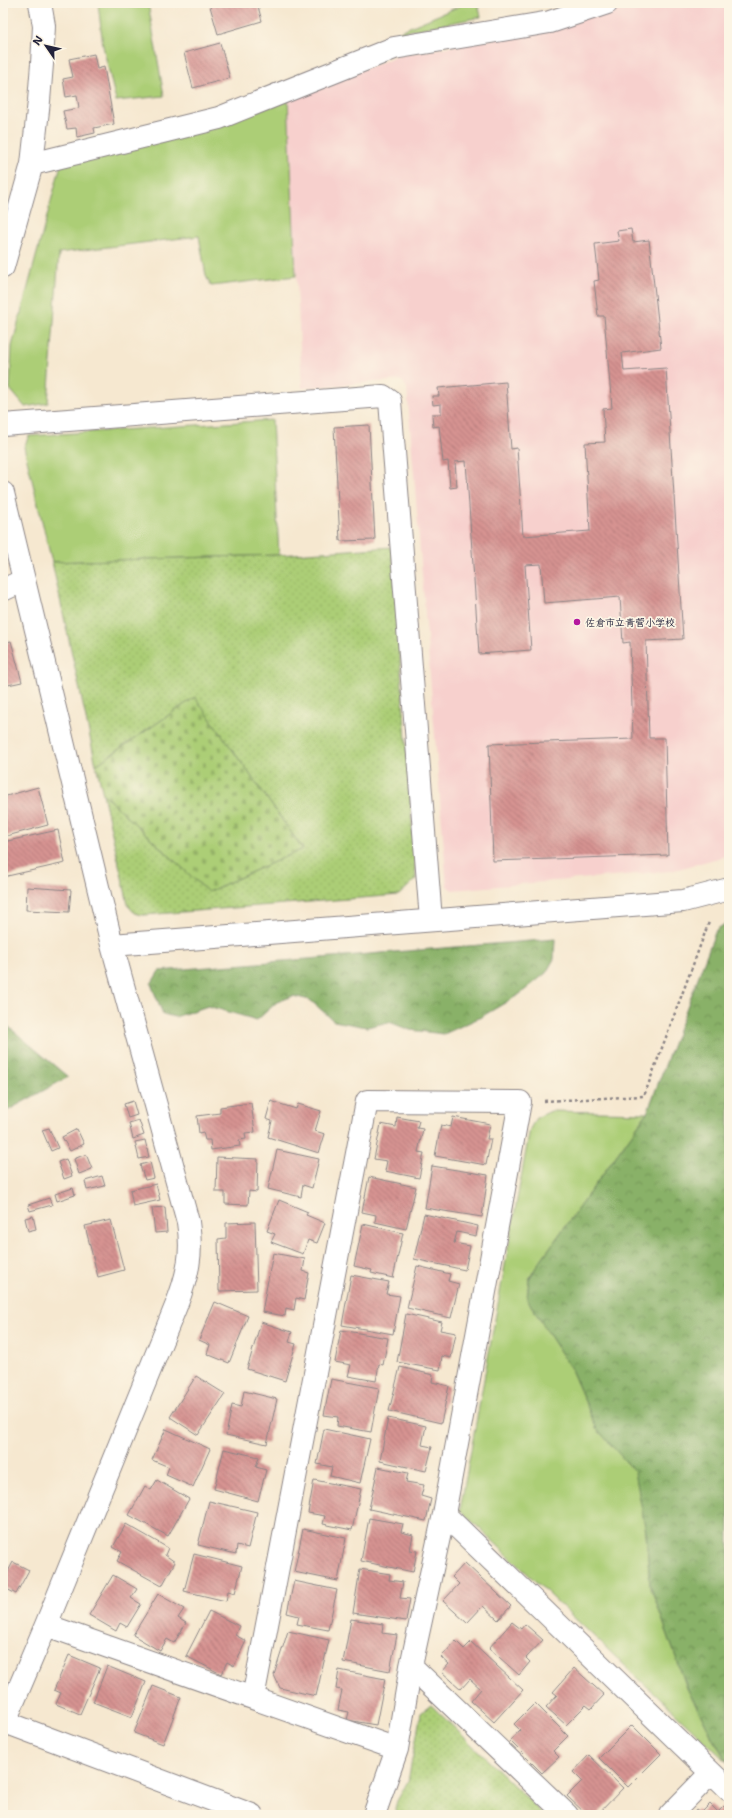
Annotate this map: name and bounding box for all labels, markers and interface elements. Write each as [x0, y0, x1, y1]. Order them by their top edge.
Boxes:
north arrow [26, 26, 66, 66]
text: N [29, 33, 47, 48]
place label: 佐倉市立青菅小学校 [585, 616, 675, 629]
marker: 佐倉市立青菅小学校 [572, 617, 582, 627]

